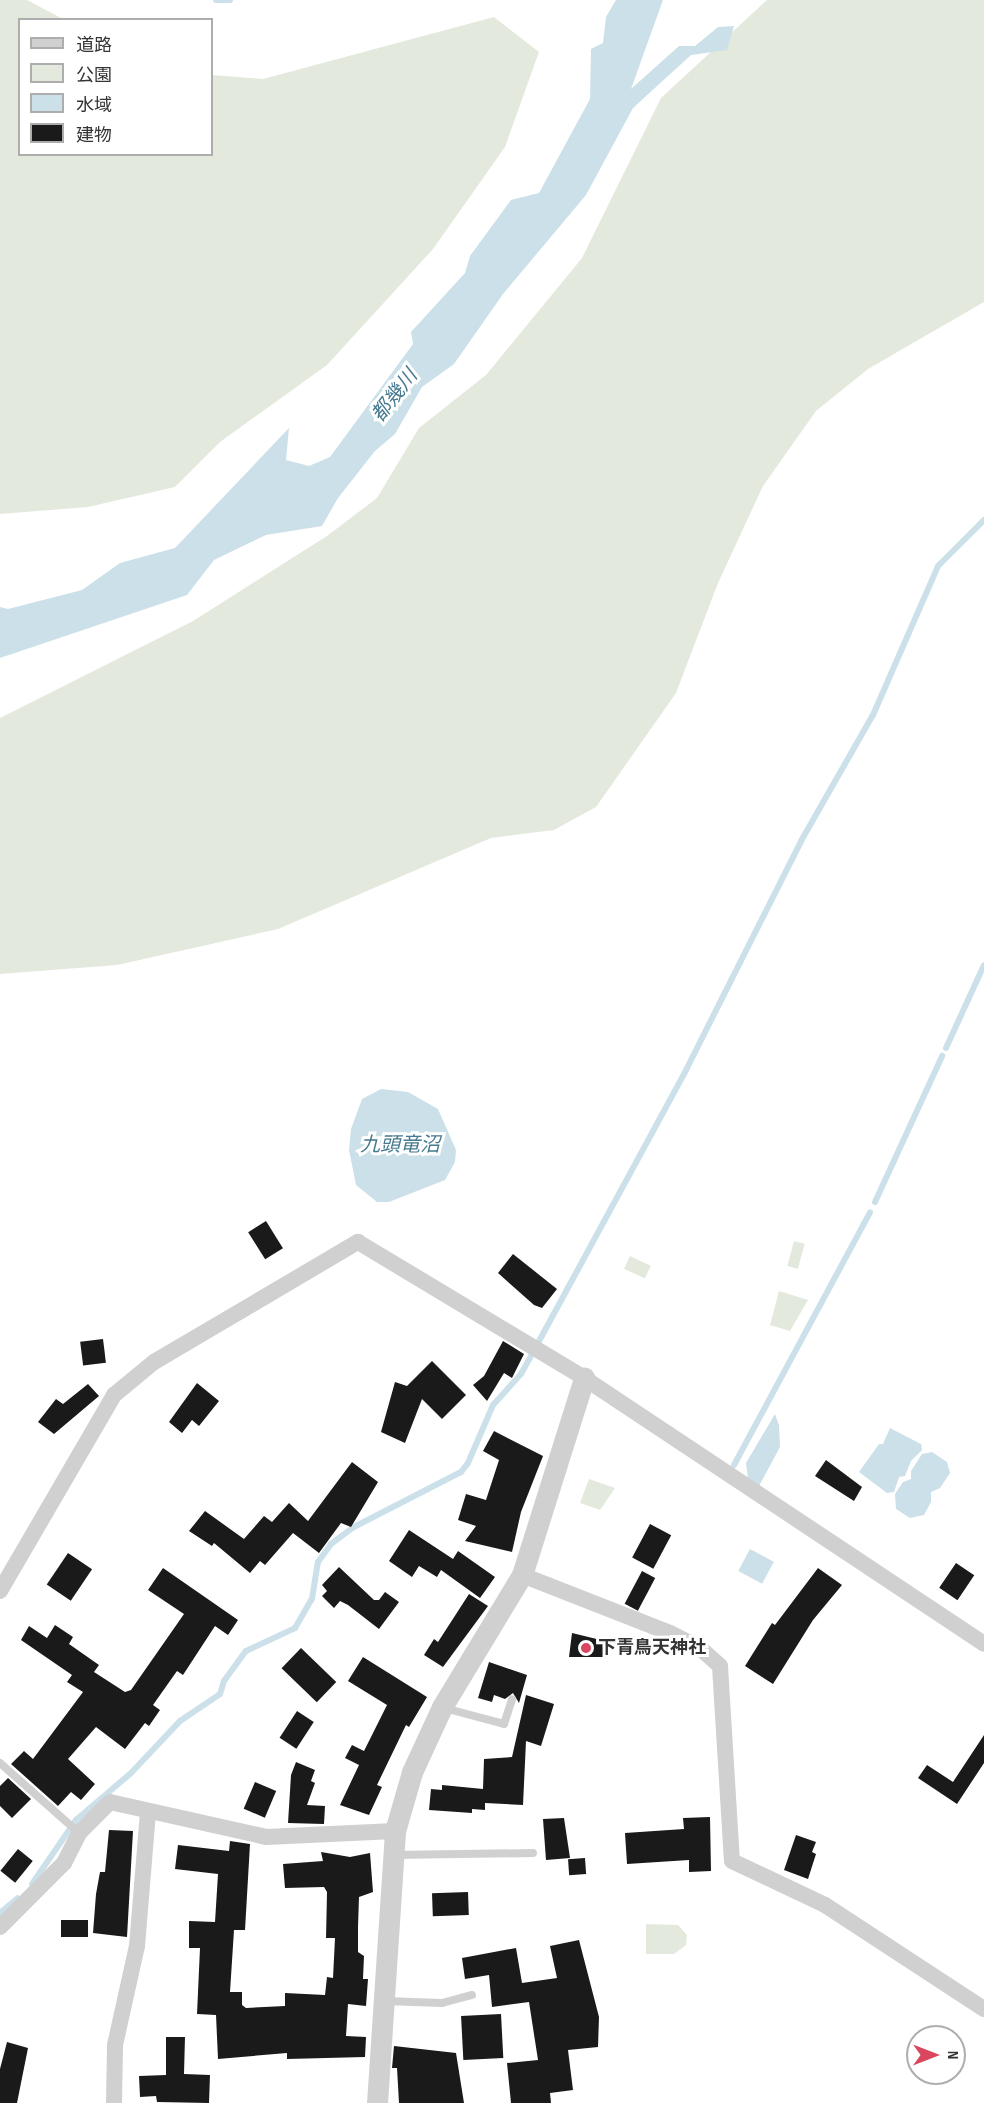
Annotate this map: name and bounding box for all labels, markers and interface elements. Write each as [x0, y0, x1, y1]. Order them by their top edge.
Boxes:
legend [18, 18, 213, 156]
text: 道路 [76, 35, 112, 56]
text: 公園 [76, 65, 112, 86]
text: 水域 [76, 95, 112, 116]
text: 建物 [76, 125, 112, 146]
water label: 都幾川 [367, 365, 423, 427]
water label: 九頭竜沼 [360, 1133, 440, 1157]
place label: 下青鳥天神社 [598, 1637, 706, 1659]
marker: 下青鳥天神社 [579, 1641, 593, 1655]
north arrow [906, 2025, 966, 2085]
text: N [943, 2051, 962, 2059]

